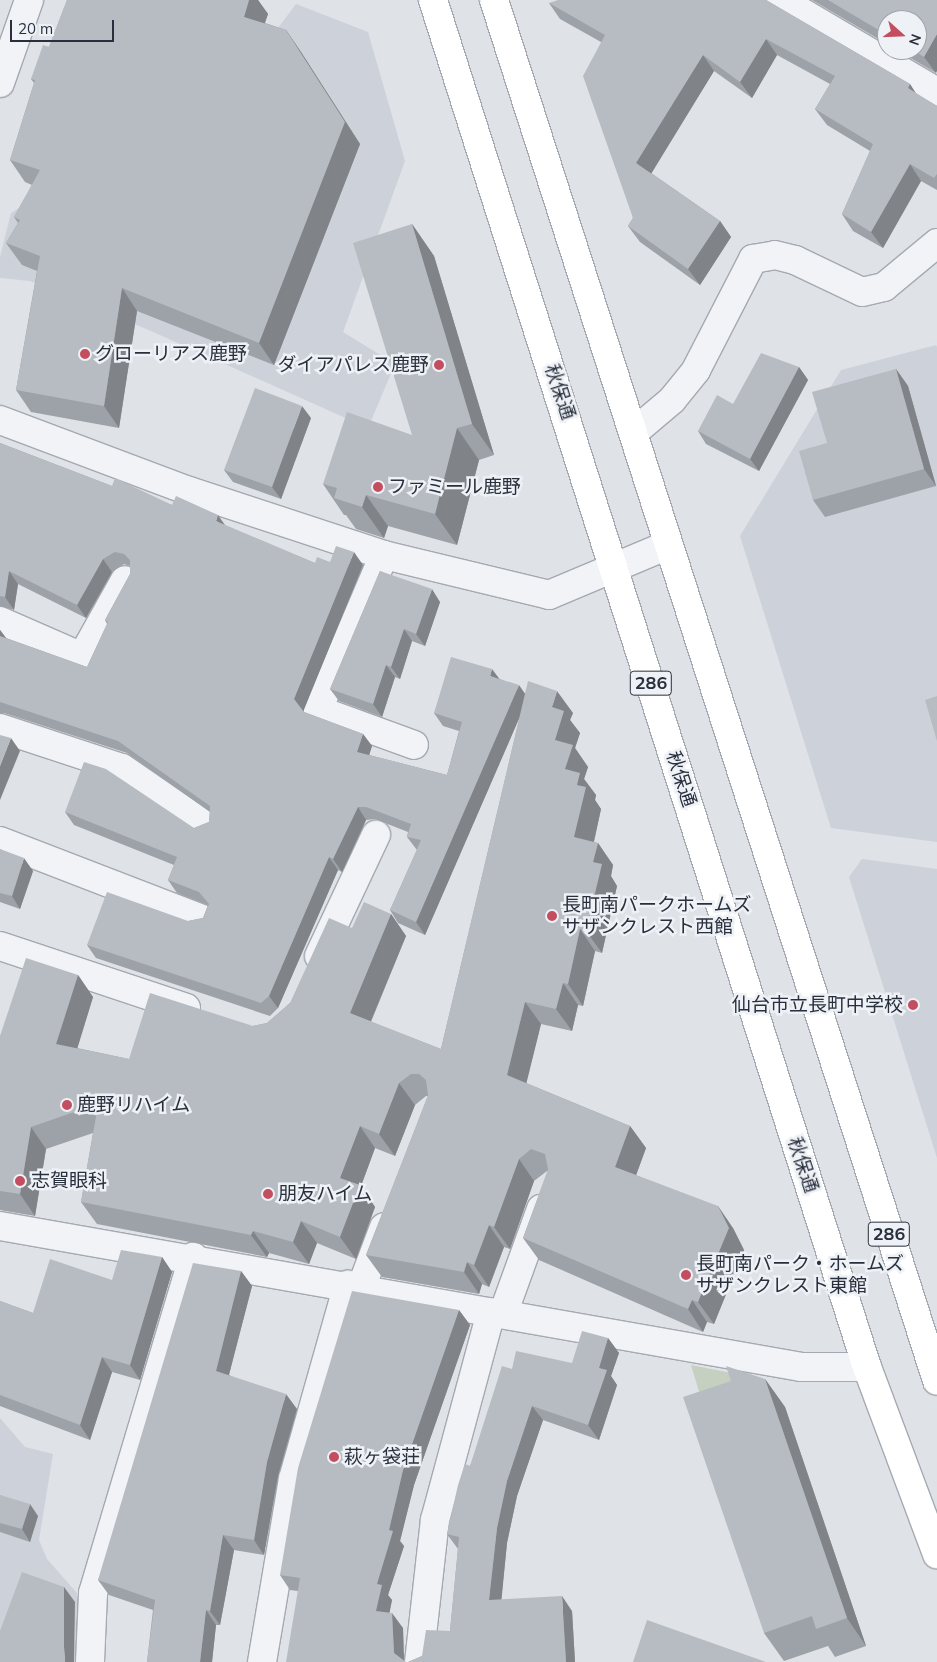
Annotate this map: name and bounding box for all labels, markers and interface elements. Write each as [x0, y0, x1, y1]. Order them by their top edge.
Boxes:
scale bar [12, 10, 116, 42]
north arrow [877, 10, 927, 60]
text: 20 m [18, 19, 53, 38]
text: N [905, 32, 925, 48]
place label: グローリアス鹿野 [95, 343, 247, 365]
marker: グローリアス鹿野 [79, 348, 91, 360]
place label: ダイアパレス鹿野 [277, 354, 429, 376]
marker: ダイアパレス鹿野 [433, 359, 445, 371]
street label: 秋保通 [540, 361, 580, 423]
place label: ファミール鹿野 [388, 476, 521, 498]
marker: ファミール鹿野 [372, 481, 384, 493]
road number: 286 [630, 668, 672, 698]
street label: 秋保通 [661, 748, 701, 810]
place label: 長町南パークホームズ サザンクレスト西館 [562, 894, 752, 938]
marker: 長町南パークホームズ サザンクレスト西館 [546, 910, 558, 922]
place label: 仙台市立長町中学校 [732, 994, 903, 1016]
marker: 仙台市立長町中学校 [907, 999, 919, 1011]
place label: 鹿野リハイム [77, 1094, 191, 1116]
marker: 鹿野リハイム [61, 1099, 73, 1111]
street label: 秋保通 [783, 1134, 823, 1196]
place label: 志賀眼科 [31, 1170, 107, 1192]
marker: 志賀眼科 [13, 1174, 27, 1188]
place label: 朋友ハイム [278, 1183, 373, 1205]
marker: 朋友ハイム [262, 1188, 274, 1200]
road number: 286 [868, 1218, 910, 1250]
place label: 長町南パーク・ホームズ サザンクレスト東館 [696, 1253, 905, 1297]
marker: 長町南パーク・ホームズ サザンクレスト東館 [680, 1269, 692, 1281]
place label: 萩ヶ袋荘 [344, 1446, 420, 1468]
marker: 萩ヶ袋荘 [328, 1451, 340, 1463]

